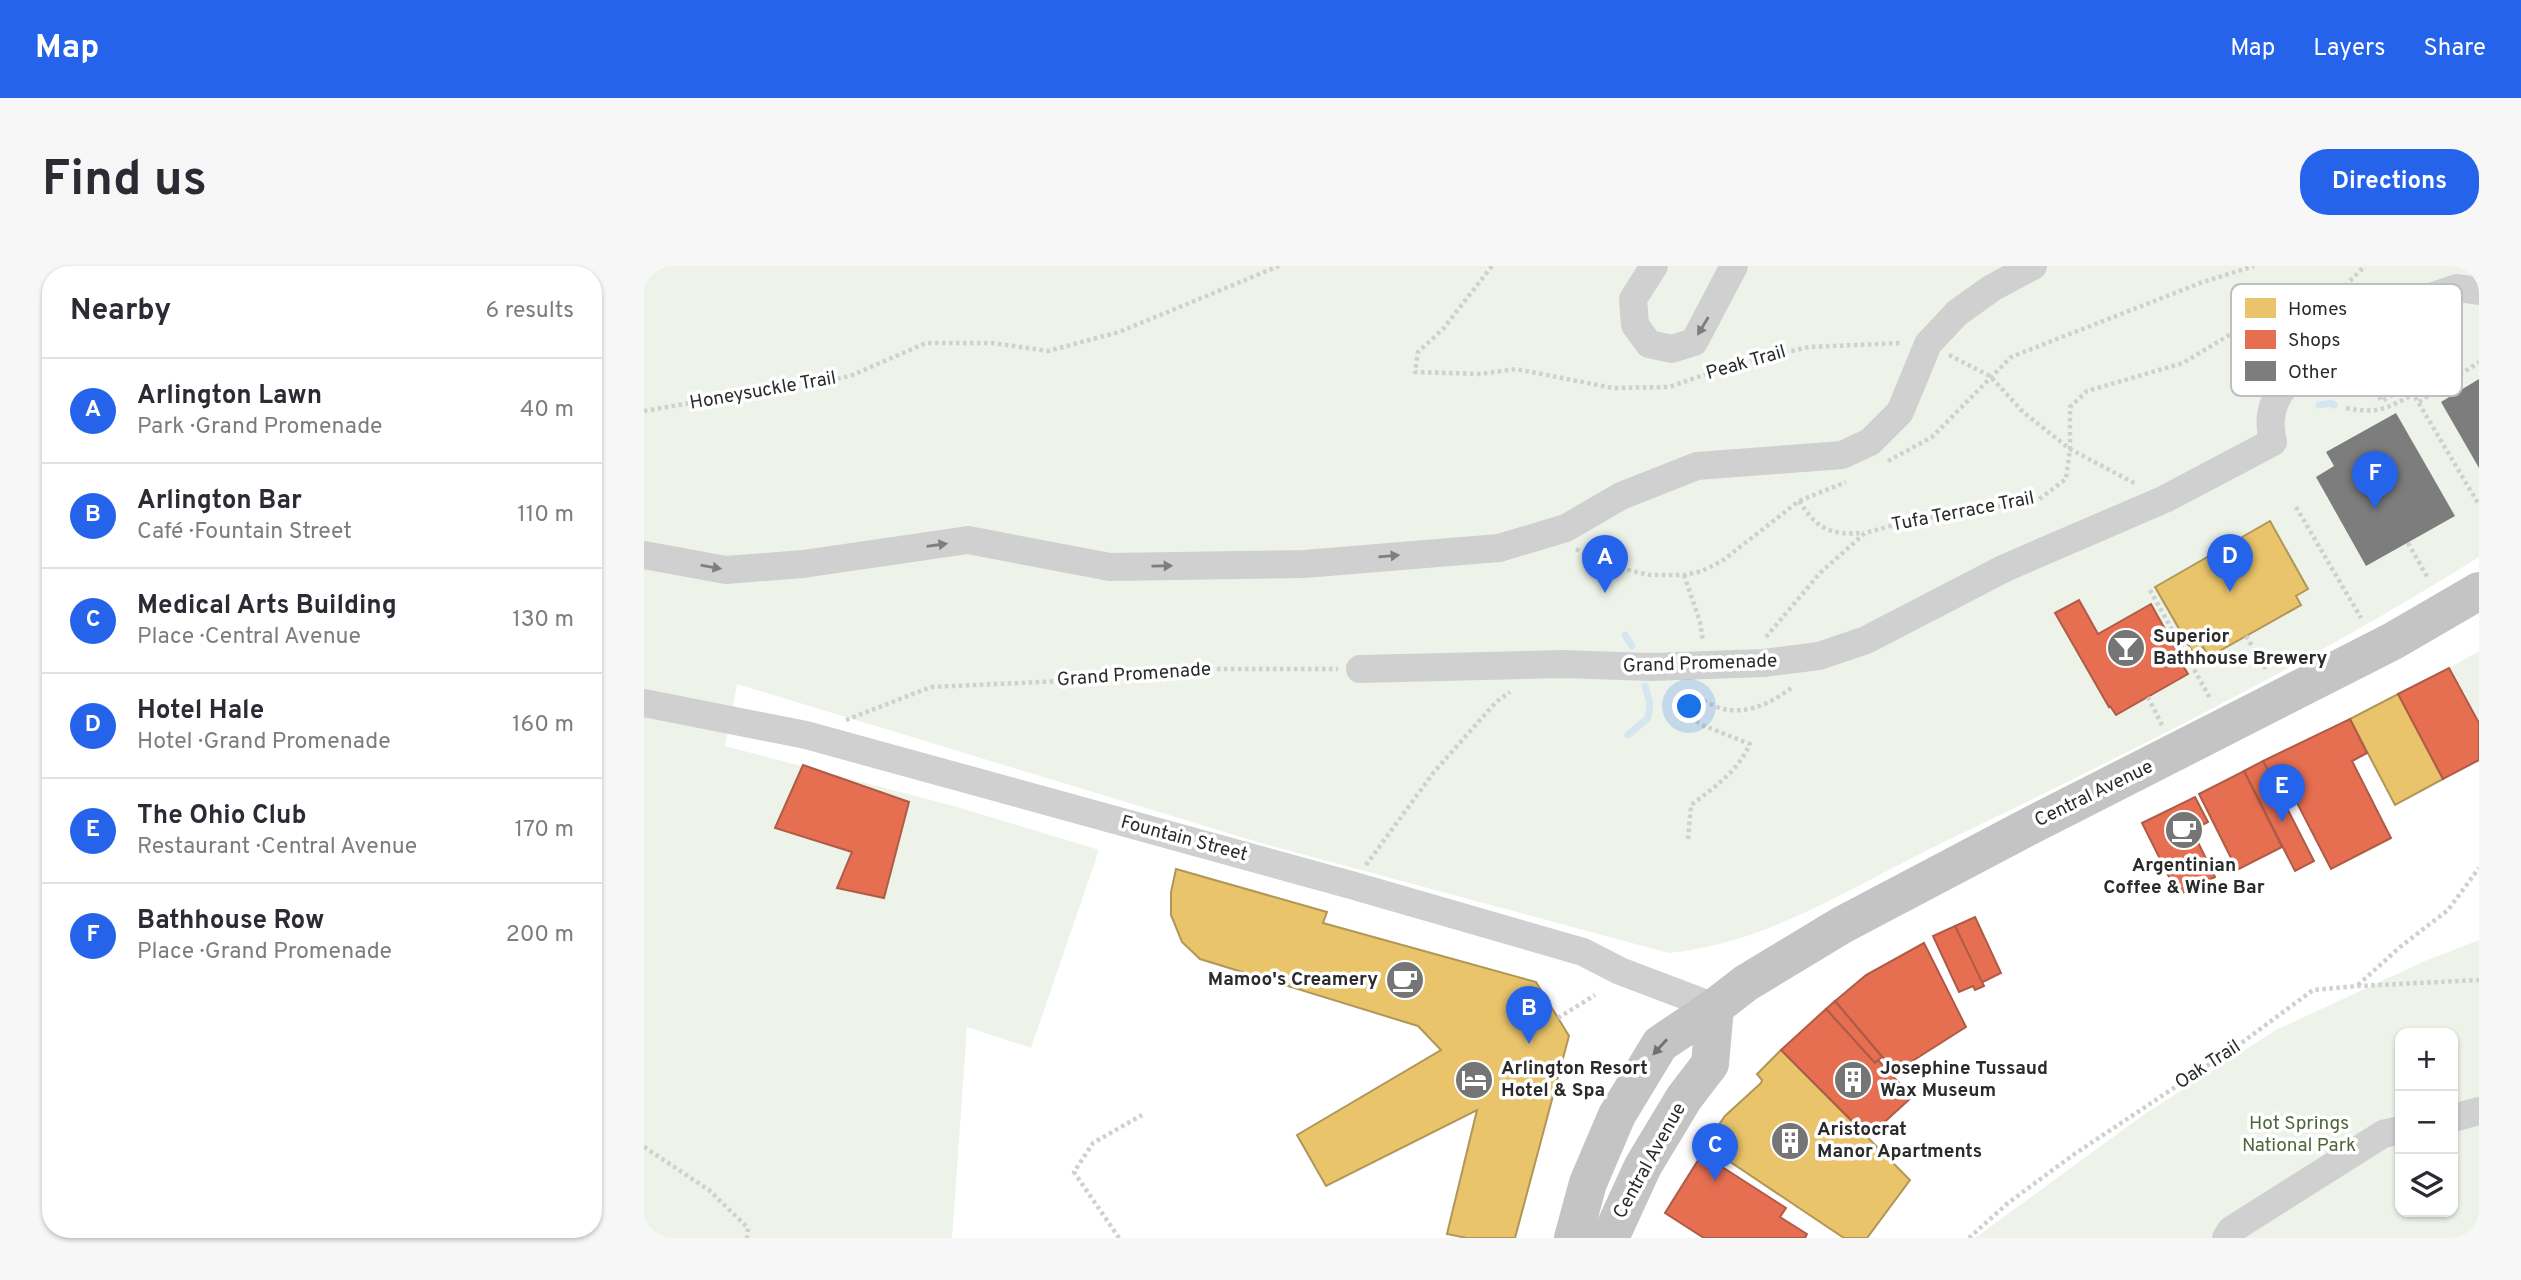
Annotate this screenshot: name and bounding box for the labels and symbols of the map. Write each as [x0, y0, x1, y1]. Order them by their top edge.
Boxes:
legend [2231, 284, 2462, 396]
text: Homes [2288, 298, 2347, 322]
one-way arrow [1697, 317, 1709, 336]
text: Shops [2288, 329, 2340, 353]
street label: Peak Trail [1703, 340, 1789, 386]
text: Other [2288, 361, 2338, 385]
street label: Honeysuckle Trail [688, 366, 838, 416]
pin: F [2352, 451, 2398, 509]
street label: Tufa Terrace Trail [1889, 486, 2037, 538]
pin: D [2207, 534, 2253, 592]
pin: A [1582, 535, 1628, 593]
one-way arrow [926, 539, 948, 550]
one-way arrow [1378, 550, 1400, 561]
one-way arrow [1151, 560, 1173, 572]
one-way arrow [700, 562, 722, 573]
place label: Superior Bathhouse Brewery [2153, 625, 2328, 671]
bar icon: Superior Bathhouse Brewery [2105, 627, 2147, 669]
street label: Grand Promenade [1622, 649, 1778, 679]
street label: Grand Promenade [1056, 658, 1212, 692]
your location [1672, 689, 1706, 723]
street label: Central Avenue [2031, 755, 2157, 833]
pin: E [2259, 764, 2305, 822]
cafe icon: Argentinian Coffee & Wine Bar [2163, 809, 2205, 851]
street label: Fountain Street [1118, 811, 1250, 867]
place label: Argentinian Coffee & Wine Bar [2103, 854, 2265, 900]
cafe icon: Mamoo's Creamery [1384, 959, 1426, 1001]
place label: Mamoo's Creamery [1208, 968, 1378, 992]
pin: B [1506, 986, 1552, 1044]
street label: Oak Trail [2171, 1035, 2245, 1095]
one-way arrow [1652, 1039, 1668, 1056]
place label: Arlington Resort Hotel & Spa [1501, 1057, 1648, 1103]
place label: Josephine Tussaud Wax Museum [1880, 1057, 2048, 1103]
hotel icon: Arlington Resort Hotel & Spa [1453, 1059, 1495, 1101]
building icon: Josephine Tussaud Wax Museum [1832, 1059, 1874, 1101]
street label: Central Avenue [1608, 1099, 1692, 1223]
park label: Hot Springs National Park [2242, 1112, 2356, 1158]
place label: Aristocrat Manor Apartments [1817, 1118, 1982, 1164]
building icon: Aristocrat Manor Apartments [1769, 1120, 1811, 1162]
pin: C [1692, 1123, 1738, 1181]

